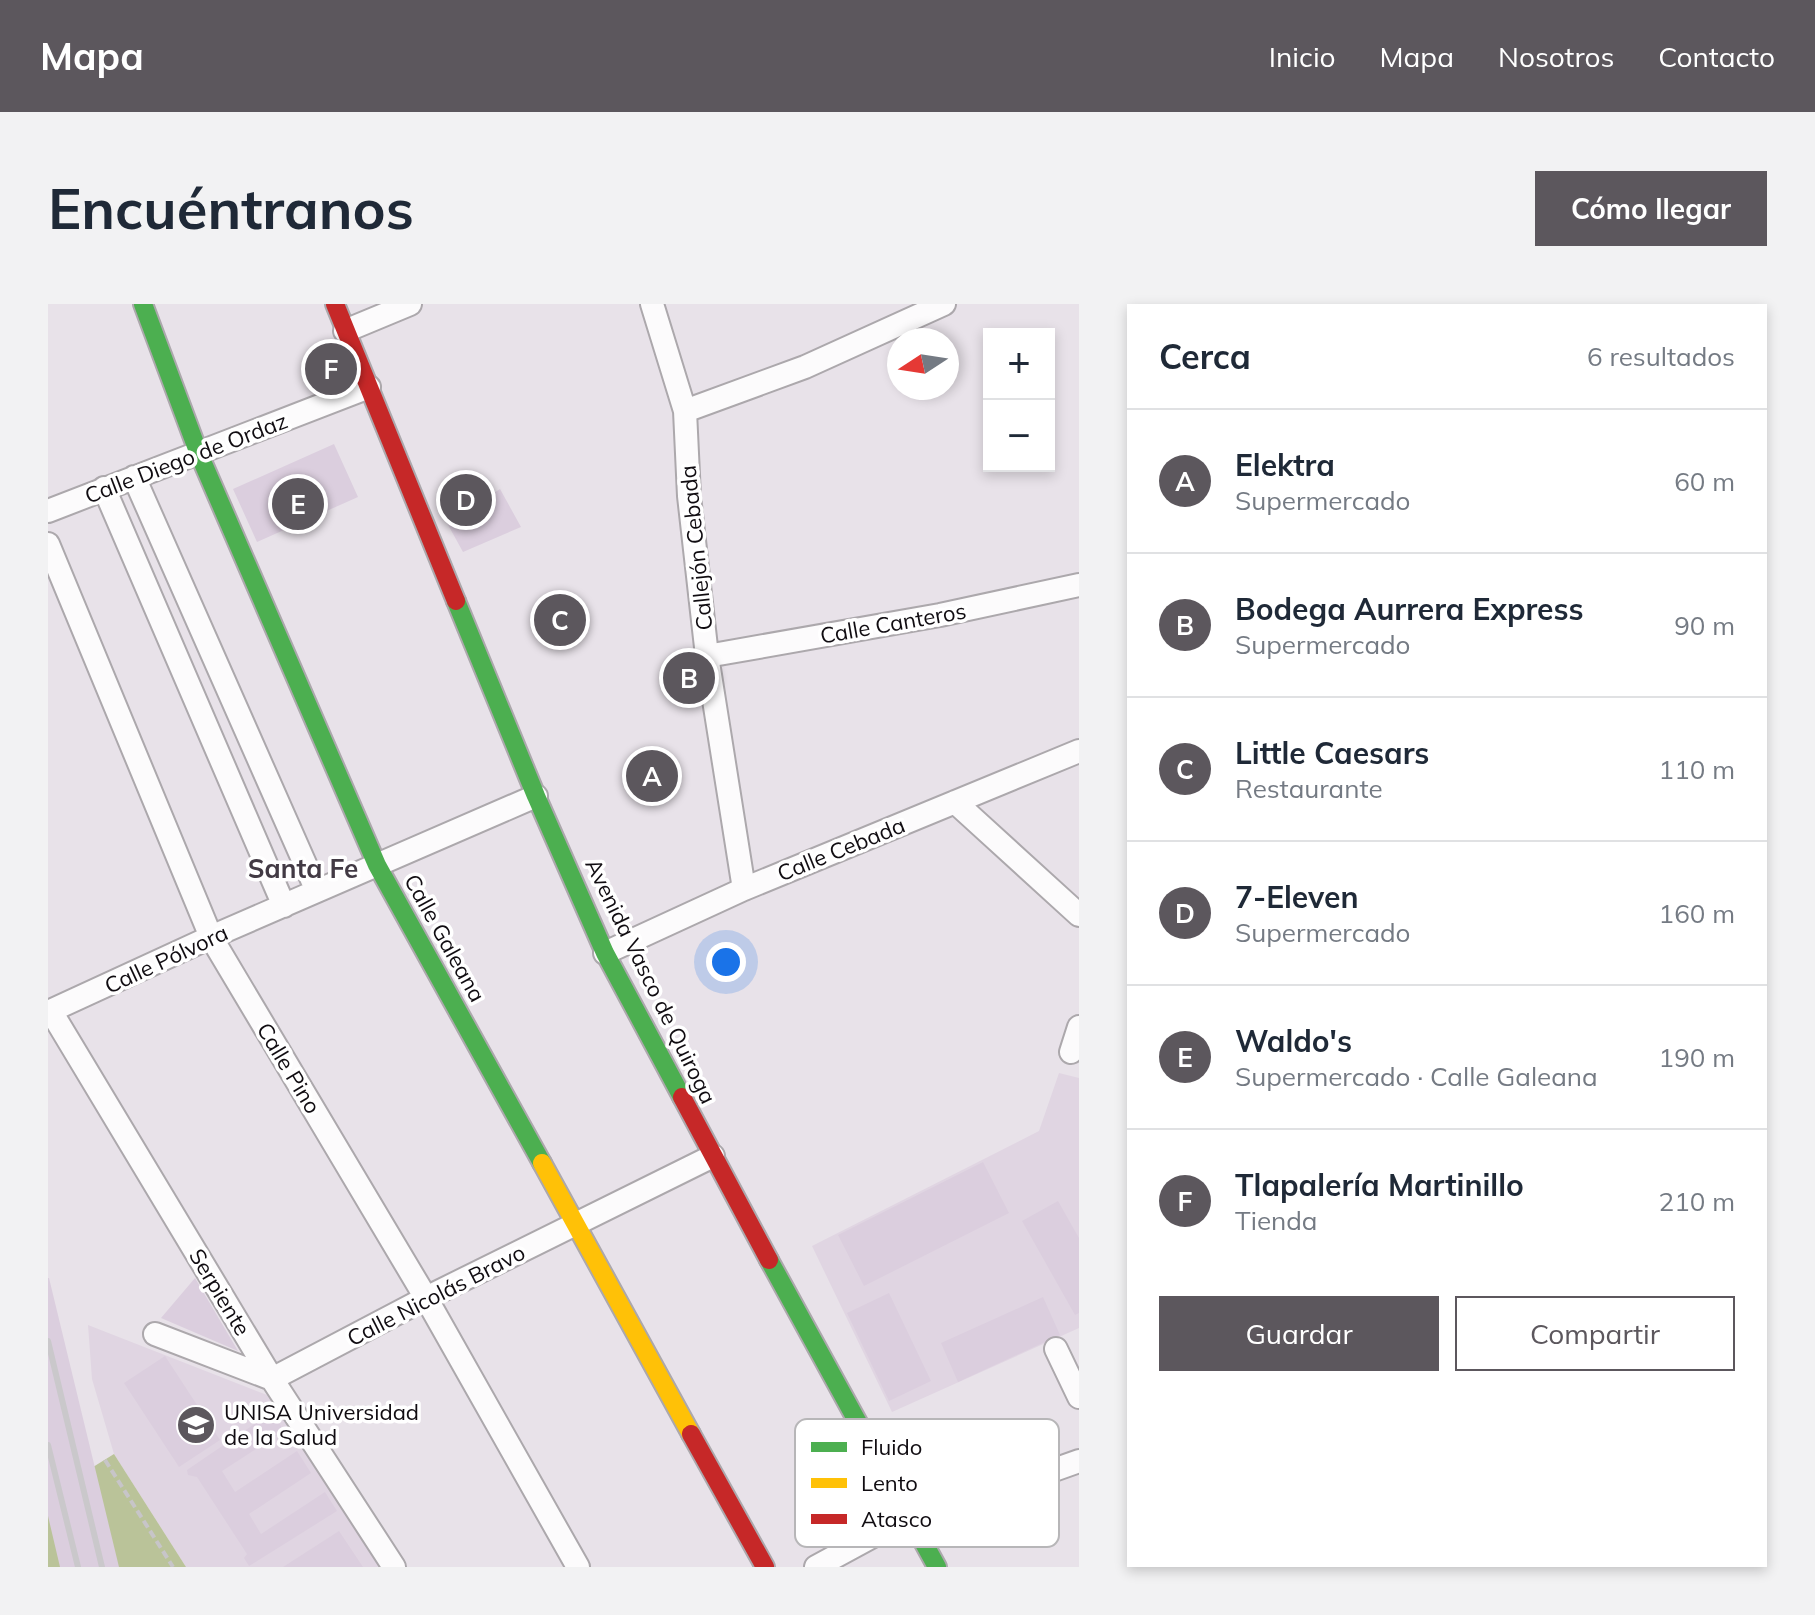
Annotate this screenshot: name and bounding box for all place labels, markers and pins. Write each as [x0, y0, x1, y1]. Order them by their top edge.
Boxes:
pin: F [305, 339, 357, 399]
pin: D [440, 470, 492, 530]
pin: E [272, 474, 324, 534]
pin: C [534, 590, 586, 650]
pin: B [663, 648, 715, 708]
pin: A [626, 746, 678, 806]
place label: UNISA Universidad de la Salud [224, 1398, 419, 1451]
school or university icon: UNISA Universidad de la Salud [175, 1404, 217, 1446]

